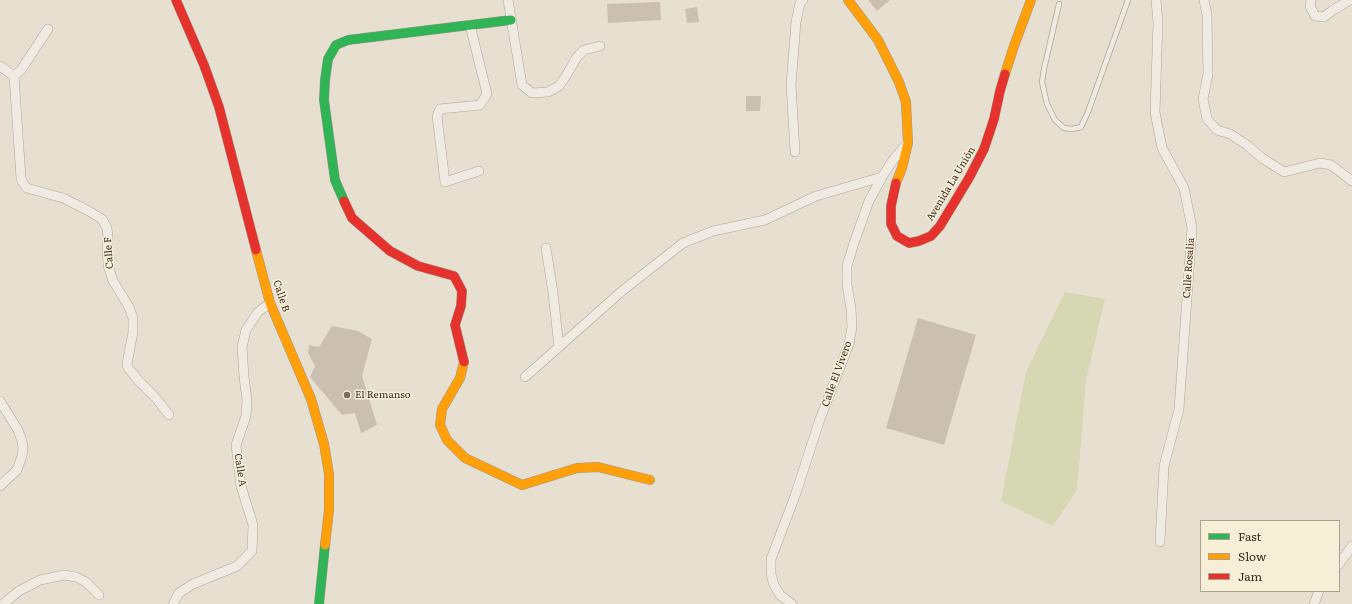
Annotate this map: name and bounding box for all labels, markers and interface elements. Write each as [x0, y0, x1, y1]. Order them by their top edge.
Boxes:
street label: Avenida La Unión [924, 145, 978, 223]
street label: Calle F [102, 237, 116, 269]
street label: Calle Rosalia [1181, 237, 1197, 299]
street label: Calle B [270, 279, 292, 313]
street label: Calle El Vivero [820, 339, 854, 409]
place label: El Remanso [355, 389, 411, 401]
marker: El Remanso [342, 390, 352, 400]
street label: Calle A [231, 453, 249, 487]
legend [1200, 520, 1340, 592]
text: Fast [1238, 527, 1261, 545]
text: Slow [1238, 547, 1266, 565]
text: Jam [1238, 567, 1262, 585]

